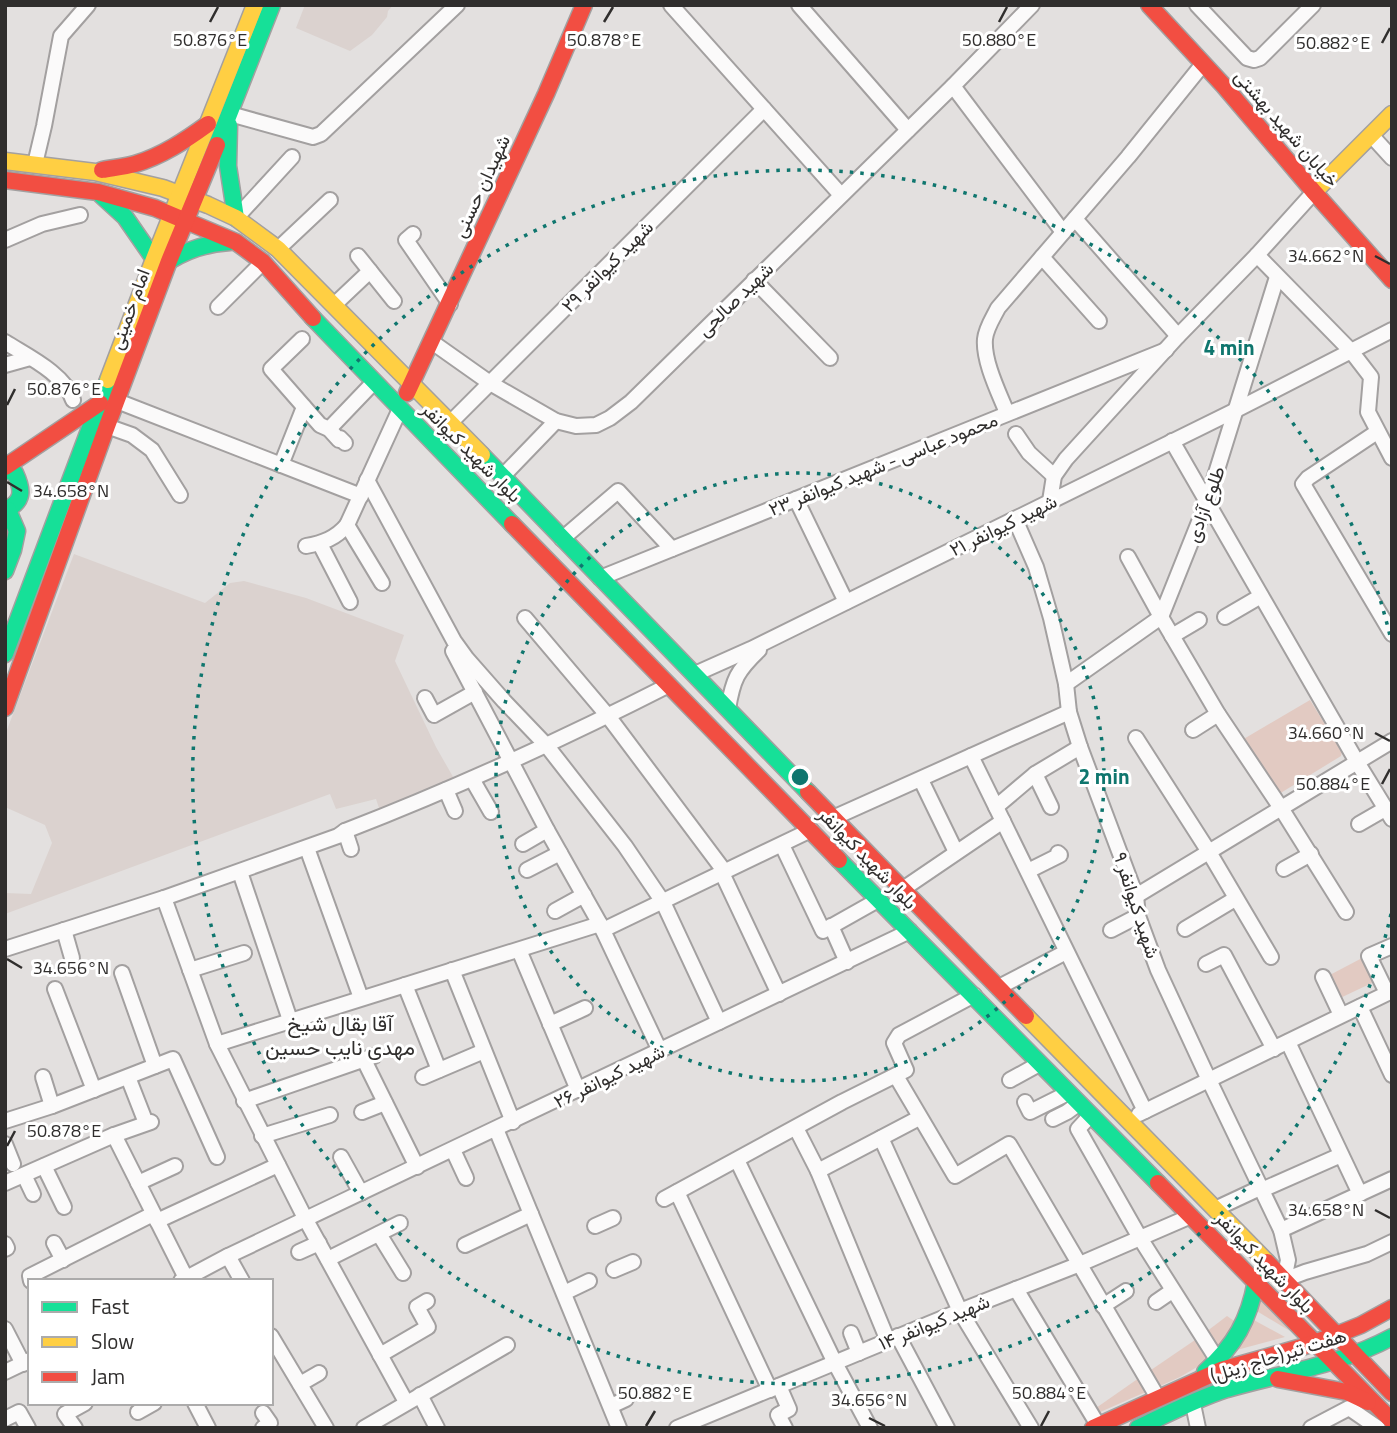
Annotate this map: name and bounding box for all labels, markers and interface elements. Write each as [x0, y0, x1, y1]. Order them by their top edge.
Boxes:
text: 50.876°E [173, 26, 247, 53]
text: 50.878°E [567, 26, 641, 53]
text: 50.880°E [962, 26, 1036, 53]
text: 50.882°E [1296, 29, 1370, 56]
street label: خیابان شهید بهشتی [1228, 62, 1347, 193]
street label: شهیدان حسنی [444, 130, 517, 242]
street label: شهید کیوانفر ۲۹ [554, 213, 659, 318]
text: 34.662°N [1288, 242, 1364, 269]
street label: شهید صالحی [690, 254, 780, 343]
street label: امام خمینی [100, 264, 157, 353]
text: 4 min [1203, 331, 1255, 363]
text: 50.876°E [27, 375, 101, 402]
street label: بلوار شهید کیوانفر [415, 394, 529, 509]
street label: محمود عباسی - شهید کیوانفر ۲۳ [764, 404, 1002, 523]
street label: طلوع آزادی [1177, 462, 1232, 546]
text: 34.658°N [33, 477, 109, 504]
street label: شهید کیوانفر ۲۱ [944, 486, 1062, 563]
text: 34.660°N [1288, 719, 1364, 746]
text: 2 min [1078, 760, 1130, 792]
centre of rings [788, 765, 812, 789]
text: 50.884°E [1296, 770, 1370, 797]
street label: بلوار شهید کیوانفر [811, 799, 925, 915]
street label: شهید کیوانفر ۹ [1107, 848, 1168, 962]
text: 34.656°N [33, 954, 109, 981]
district label: آقا بقال شیخ مهدی نایب حسین [265, 1007, 415, 1063]
street label: شهید کیوانفر ۲۶ [548, 1036, 669, 1115]
text: 50.878°E [27, 1117, 101, 1144]
text: 34.658°N [1288, 1196, 1364, 1223]
street label: بلوار شهید کیوانفر [1208, 1203, 1322, 1319]
legend [28, 1279, 273, 1405]
street label: شهید کیوانفر ۱۴ [874, 1286, 994, 1357]
text: Fast [91, 1290, 130, 1322]
street label: هفت تیر(حاج زینل) [1206, 1320, 1350, 1389]
text: Slow [91, 1325, 134, 1357]
text: Jam [91, 1360, 125, 1392]
text: 50.882°E [618, 1379, 692, 1406]
text: 50.884°E [1012, 1379, 1086, 1406]
text: 34.656°N [831, 1386, 907, 1413]

